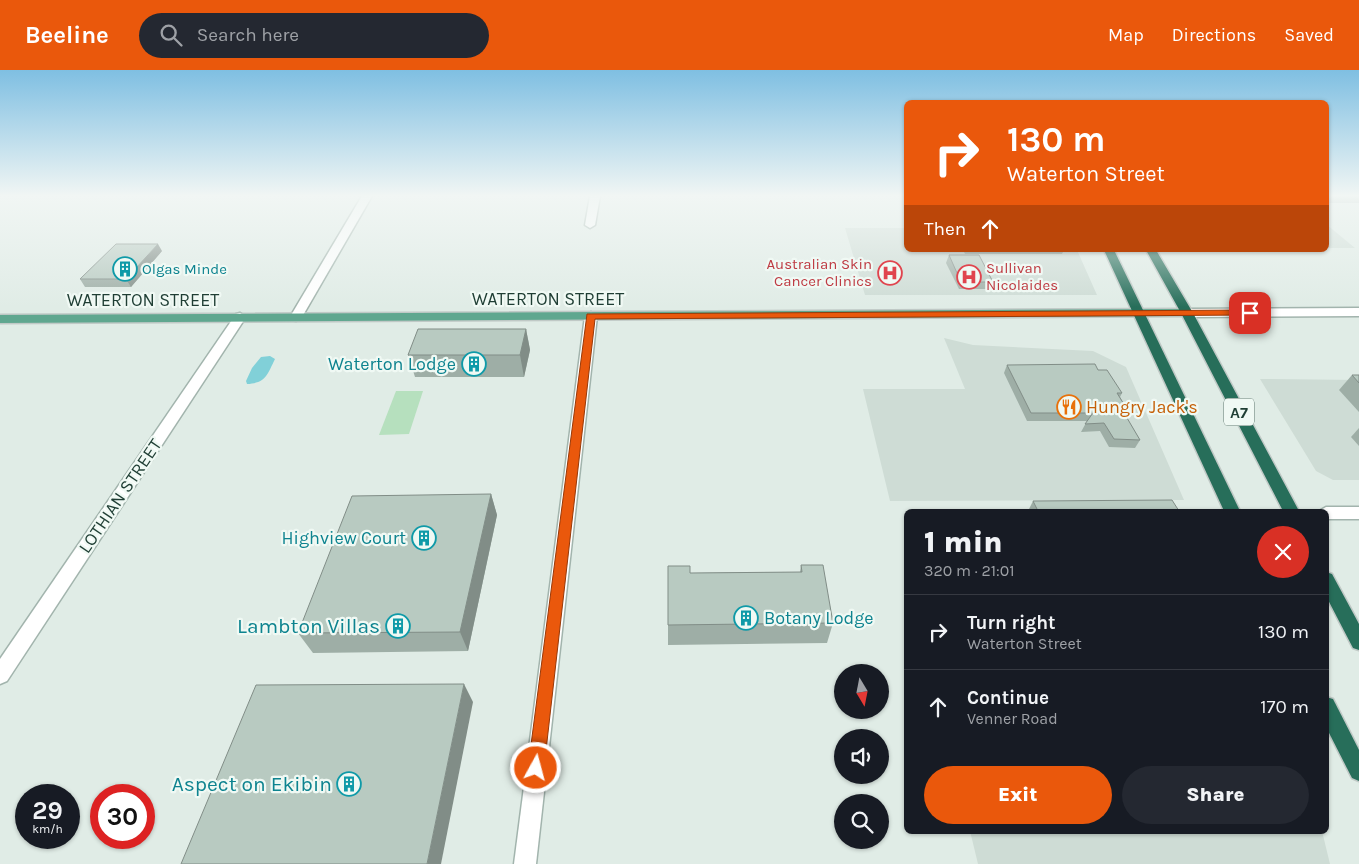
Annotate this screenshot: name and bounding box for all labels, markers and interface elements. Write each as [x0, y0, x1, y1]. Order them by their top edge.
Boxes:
search box [139, 13, 489, 58]
text: Beeline [25, 21, 109, 49]
icon: search [157, 21, 185, 49]
text: Search here [197, 24, 299, 46]
text: Map [1108, 24, 1144, 46]
text: Directions [1172, 24, 1256, 46]
text: Saved [1284, 24, 1334, 46]
text: 130 m [1007, 119, 1105, 160]
icon: right [924, 120, 989, 185]
text: Waterton Street [1007, 161, 1165, 187]
icon: ahead [976, 215, 1004, 243]
text: Then [924, 218, 966, 240]
place label: Australian Skin Cancer Clinics [767, 255, 872, 290]
building icon: Olgas Minde [112, 256, 138, 282]
place label: Sullivan Nicolaides [986, 259, 1058, 294]
place label: Olgas Minde [142, 260, 227, 278]
hospital icon: Australian Skin Cancer Clinics [877, 260, 903, 286]
hospital icon: Sullivan Nicolaides [956, 264, 982, 290]
street label: WATERTON STREET [472, 288, 624, 310]
street label: WATERTON STREET [67, 289, 219, 311]
pin [1229, 292, 1271, 334]
icon: arrive [1236, 299, 1264, 327]
building icon: Waterton Lodge [461, 351, 487, 377]
place label: Waterton Lodge [328, 353, 456, 375]
restaurant icon: Hungry Jack's [1056, 394, 1082, 420]
place label: Hungry Jack's [1086, 396, 1198, 418]
road number: A7 [1224, 398, 1254, 426]
street label: LOTHIAN STREET [74, 435, 166, 557]
text: 1 min [924, 524, 1003, 560]
building icon: Highview Court [411, 525, 437, 551]
button: close [1257, 526, 1309, 578]
place label: Highview Court [282, 527, 406, 549]
text: 320 m · 21:01 [924, 561, 1014, 580]
building icon: Botany Lodge [733, 605, 759, 631]
place label: Botany Lodge [764, 607, 874, 629]
text: Turn right [967, 612, 1056, 634]
building icon: Lambton Villas [385, 613, 411, 639]
place label: Lambton Villas [237, 614, 380, 638]
icon: right [924, 618, 952, 646]
text: 130 m [1258, 621, 1309, 643]
text: Waterton Street [967, 634, 1082, 653]
north arrow [834, 664, 889, 719]
map controls [834, 664, 889, 849]
text: Continue [967, 687, 1049, 709]
icon: ahead [924, 693, 952, 721]
text: 170 m [1260, 696, 1309, 718]
text: Venner Road [967, 709, 1058, 728]
button: sound [834, 729, 889, 784]
position arrow [509, 741, 561, 793]
button: Exit [924, 766, 1112, 824]
button: Share [1122, 766, 1309, 824]
building icon: Aspect on Ekibin [336, 771, 362, 797]
place label: Aspect on Ekibin [172, 772, 332, 796]
speed limit sign: 30 [90, 784, 155, 849]
button: search [834, 794, 889, 849]
text: 29 [32, 796, 63, 825]
text: km/h [32, 822, 63, 836]

